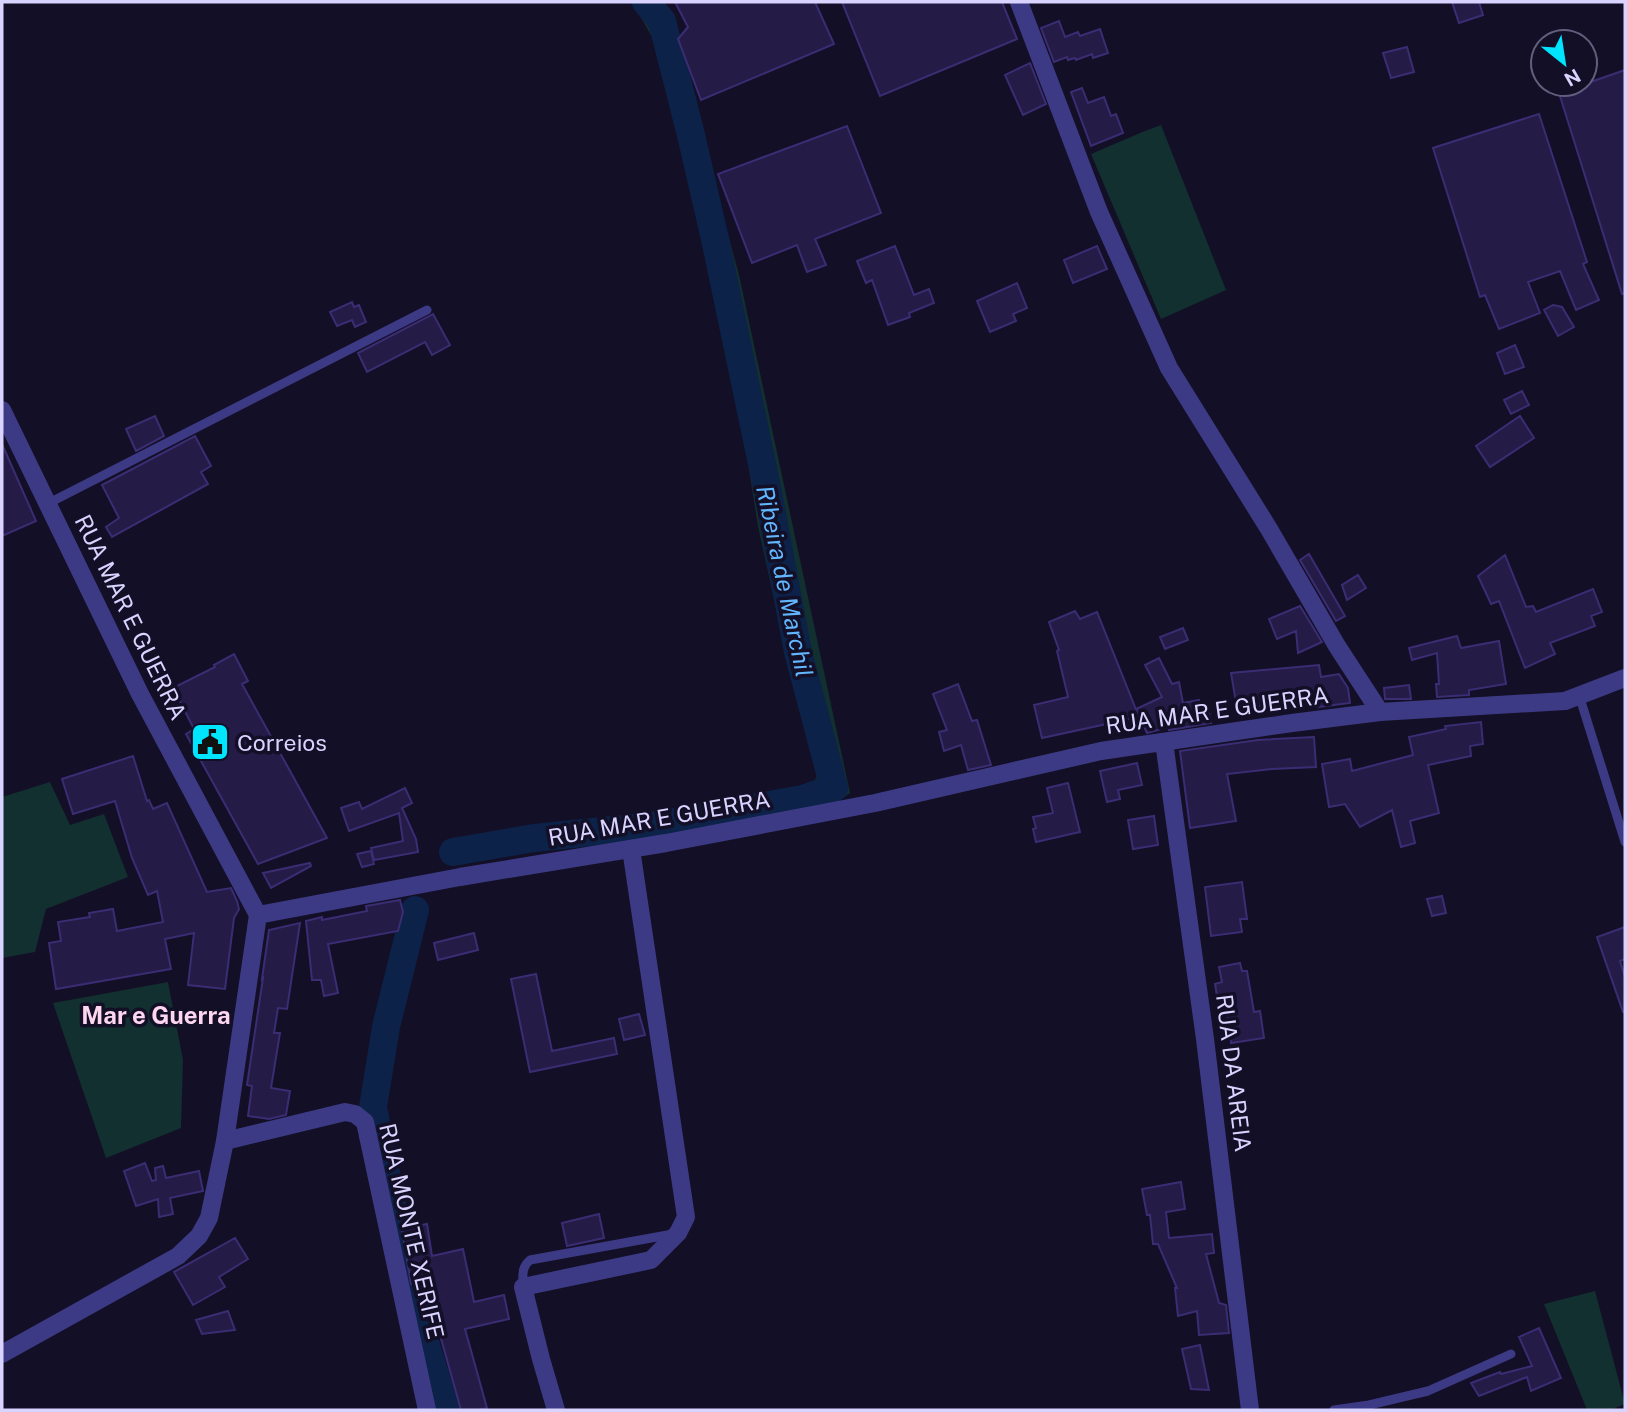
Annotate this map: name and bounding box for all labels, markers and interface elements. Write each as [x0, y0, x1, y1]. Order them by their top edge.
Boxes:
north arrow [1529, 28, 1599, 98]
text: N [1561, 64, 1584, 91]
water label: Ribeira de Marchil [751, 483, 819, 679]
street label: RUA MAR E GUERRA [70, 510, 192, 724]
street label: RUA MAR E GUERRA [1104, 681, 1330, 739]
public building icon: Correios [189, 721, 231, 763]
place label: Correios [237, 729, 327, 756]
street label: RUA MAR E GUERRA [546, 785, 772, 851]
street label: RUA DA AREIA [1211, 993, 1257, 1153]
district label: Mar e Guerra [81, 1001, 231, 1029]
street label: RUA MONTE XERIFE [374, 1120, 450, 1342]

